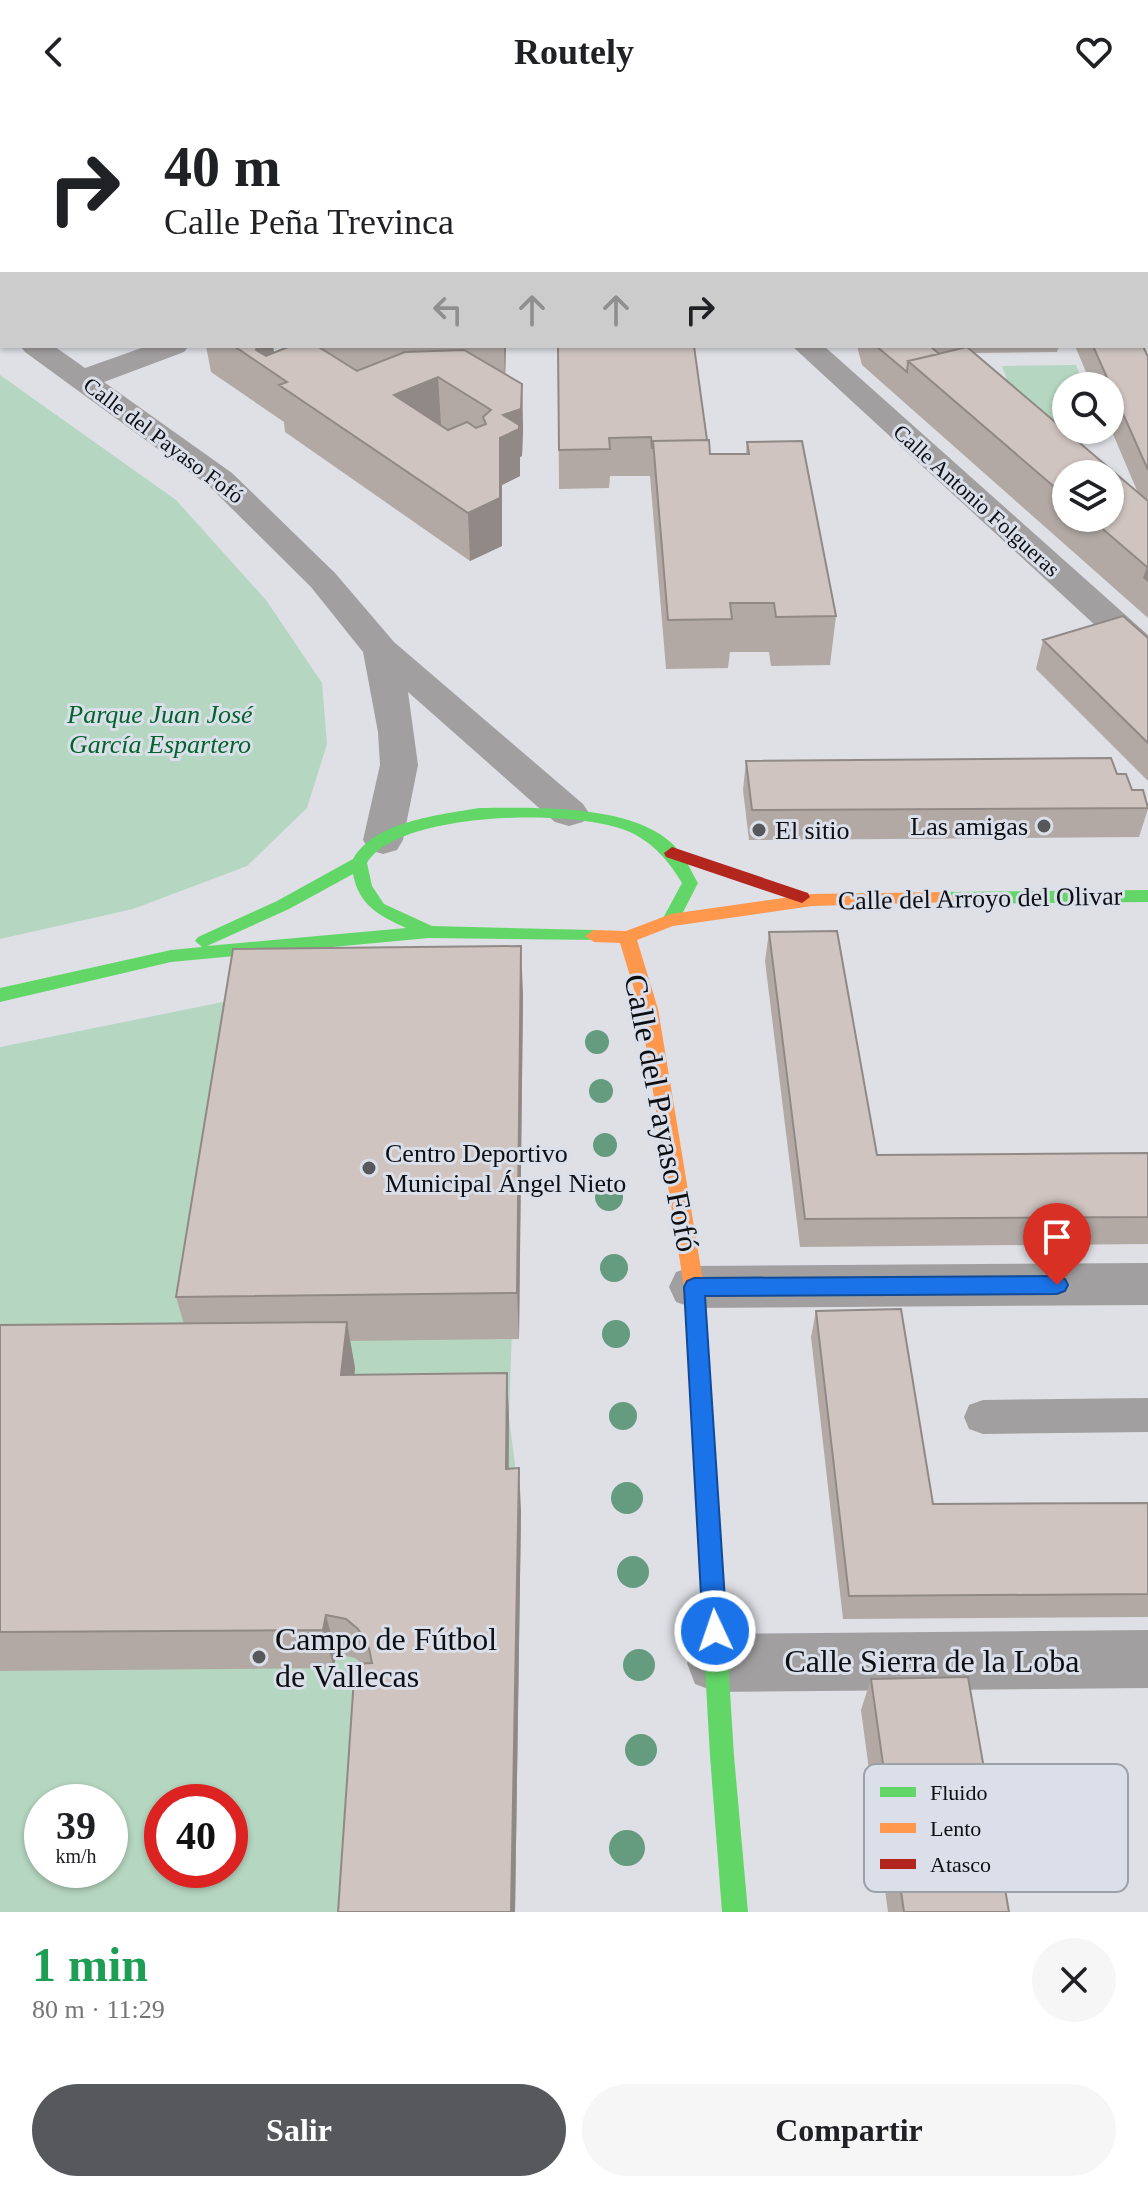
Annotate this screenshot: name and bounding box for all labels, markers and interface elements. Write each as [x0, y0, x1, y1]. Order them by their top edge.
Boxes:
icon: back [32, 30, 76, 74]
icon: heart [1072, 30, 1116, 74]
text: Routely [514, 32, 634, 72]
icon: right [32, 136, 136, 240]
text: 40 m [164, 136, 281, 198]
text: Calle Peña Trevinca [164, 202, 454, 242]
icon: left [426, 288, 470, 332]
icon: ahead [510, 288, 554, 332]
icon: ahead [594, 288, 638, 332]
icon: right [678, 288, 722, 332]
street label: Calle del Payaso Fofó [79, 372, 249, 509]
map controls [1052, 372, 1124, 532]
button: search [1052, 372, 1124, 444]
street label: Calle Antonio Folgueras [888, 419, 1065, 582]
button: layers [1052, 460, 1124, 532]
park label: Parque Juan José García Espartero [66, 700, 254, 759]
place label: Las amigas [910, 812, 1028, 841]
place label: El sitio [775, 816, 849, 845]
marker: Las amigas [1035, 817, 1053, 835]
marker: El sitio [750, 821, 768, 839]
street label: Calle del Arroyo del Olivar [838, 882, 1123, 915]
street label: Calle del Payaso Fofó [617, 971, 707, 1255]
place label: Centro Deportivo Municipal Ángel Nieto [385, 1139, 626, 1198]
marker: Centro Deportivo Municipal Ángel Nieto [360, 1159, 378, 1177]
pin [1023, 1203, 1091, 1285]
icon: arrive [1035, 1215, 1079, 1259]
position arrow [673, 1589, 757, 1673]
place label: Campo de Fútbol de Vallecas [275, 1621, 497, 1694]
street label: Calle Sierra de la Loba [785, 1643, 1079, 1679]
marker: Campo de Fútbol de Vallecas [250, 1648, 268, 1666]
legend [864, 1764, 1128, 1892]
text: Fluido [930, 1780, 987, 1805]
speed limit sign: 40 [144, 1784, 248, 1888]
text: 39 [56, 1803, 96, 1848]
text: Lento [930, 1816, 981, 1841]
text: km/h [55, 1845, 97, 1867]
text: Atasco [930, 1852, 991, 1877]
text: 1 min [32, 1938, 148, 1991]
button: close [1032, 1938, 1116, 2022]
text: 80 m · 11:29 [32, 1995, 165, 2024]
button: Salir [32, 2084, 566, 2176]
button: Compartir [582, 2084, 1116, 2176]

